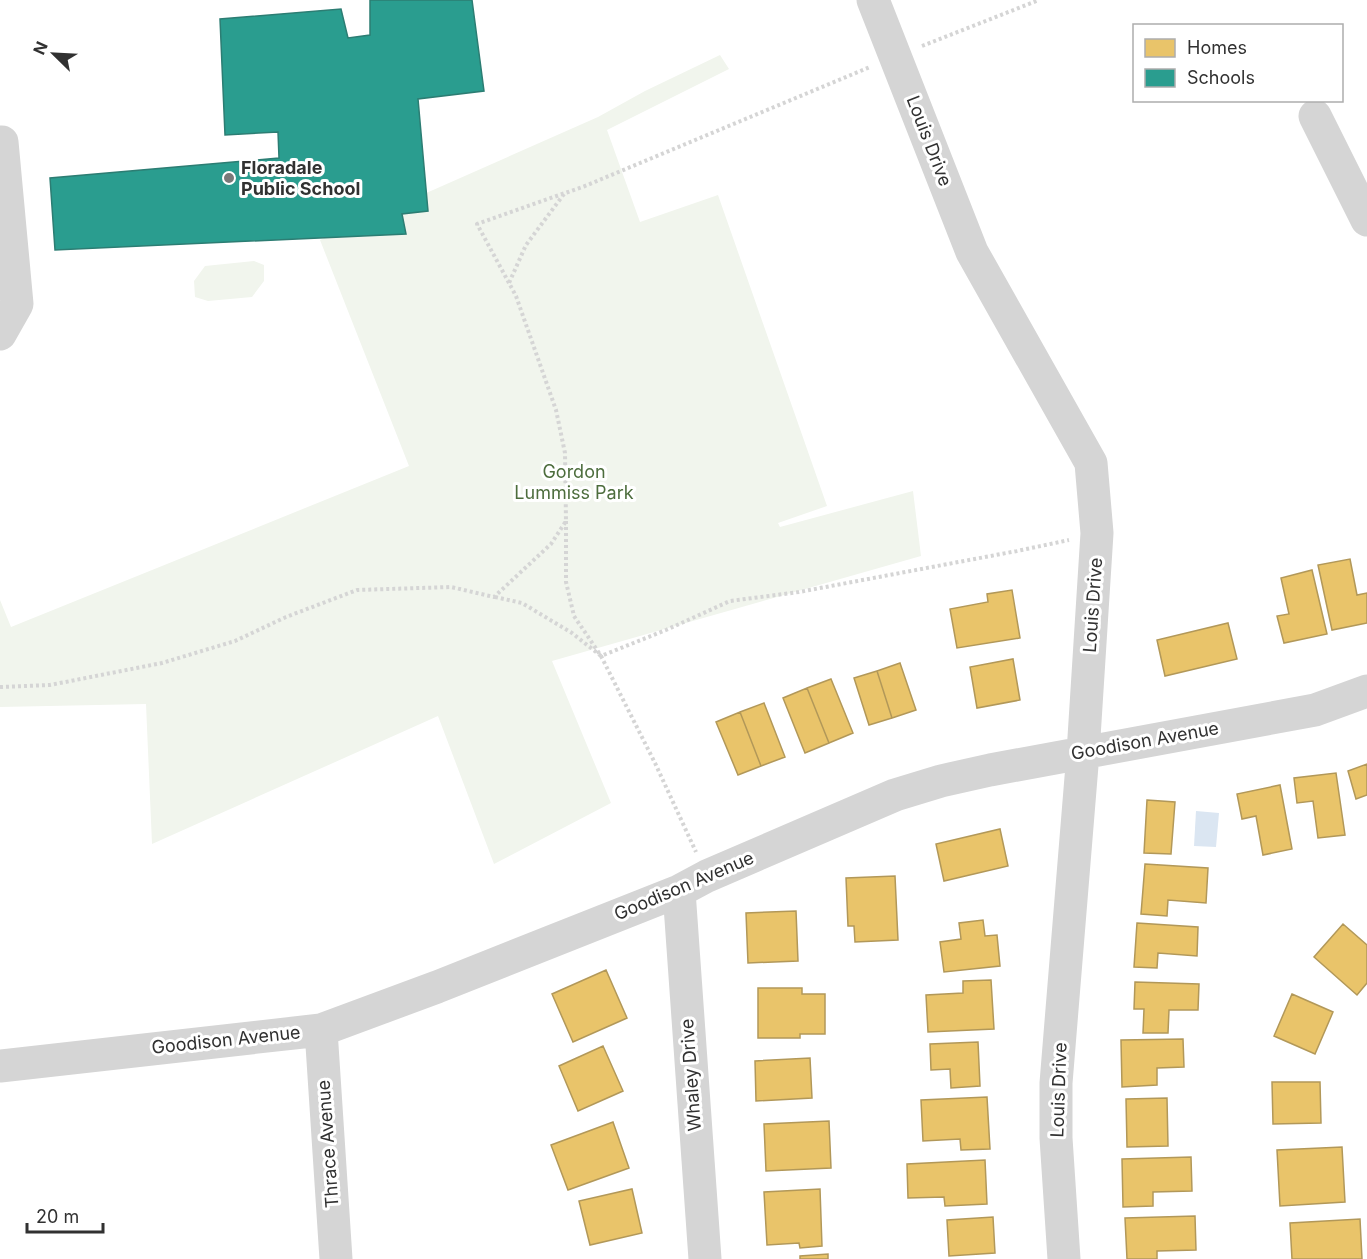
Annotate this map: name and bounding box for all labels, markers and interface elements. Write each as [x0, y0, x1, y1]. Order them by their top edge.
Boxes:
north arrow [24, 24, 84, 84]
legend [1133, 24, 1343, 102]
text: Homes [1187, 37, 1247, 58]
text: N [29, 38, 52, 58]
text: Schools [1187, 67, 1255, 88]
street label: Louis Drive [903, 93, 956, 189]
place label: Floradale Public School [241, 157, 360, 199]
marker: Floradale Public School [222, 171, 236, 185]
park label: Gordon Lummiss Park [514, 461, 634, 503]
street label: Louis Drive [1079, 557, 1106, 653]
street label: Goodison Avenue [1069, 717, 1220, 764]
street label: Goodison Avenue [611, 847, 757, 924]
street label: Whaley Drive [676, 1018, 705, 1132]
street label: Goodison Avenue [150, 1021, 301, 1058]
street label: Louis Drive [1046, 1042, 1071, 1138]
street label: Thrace Avenue [313, 1079, 342, 1209]
scale bar [27, 1196, 104, 1234]
text: 20 m [36, 1206, 79, 1227]

